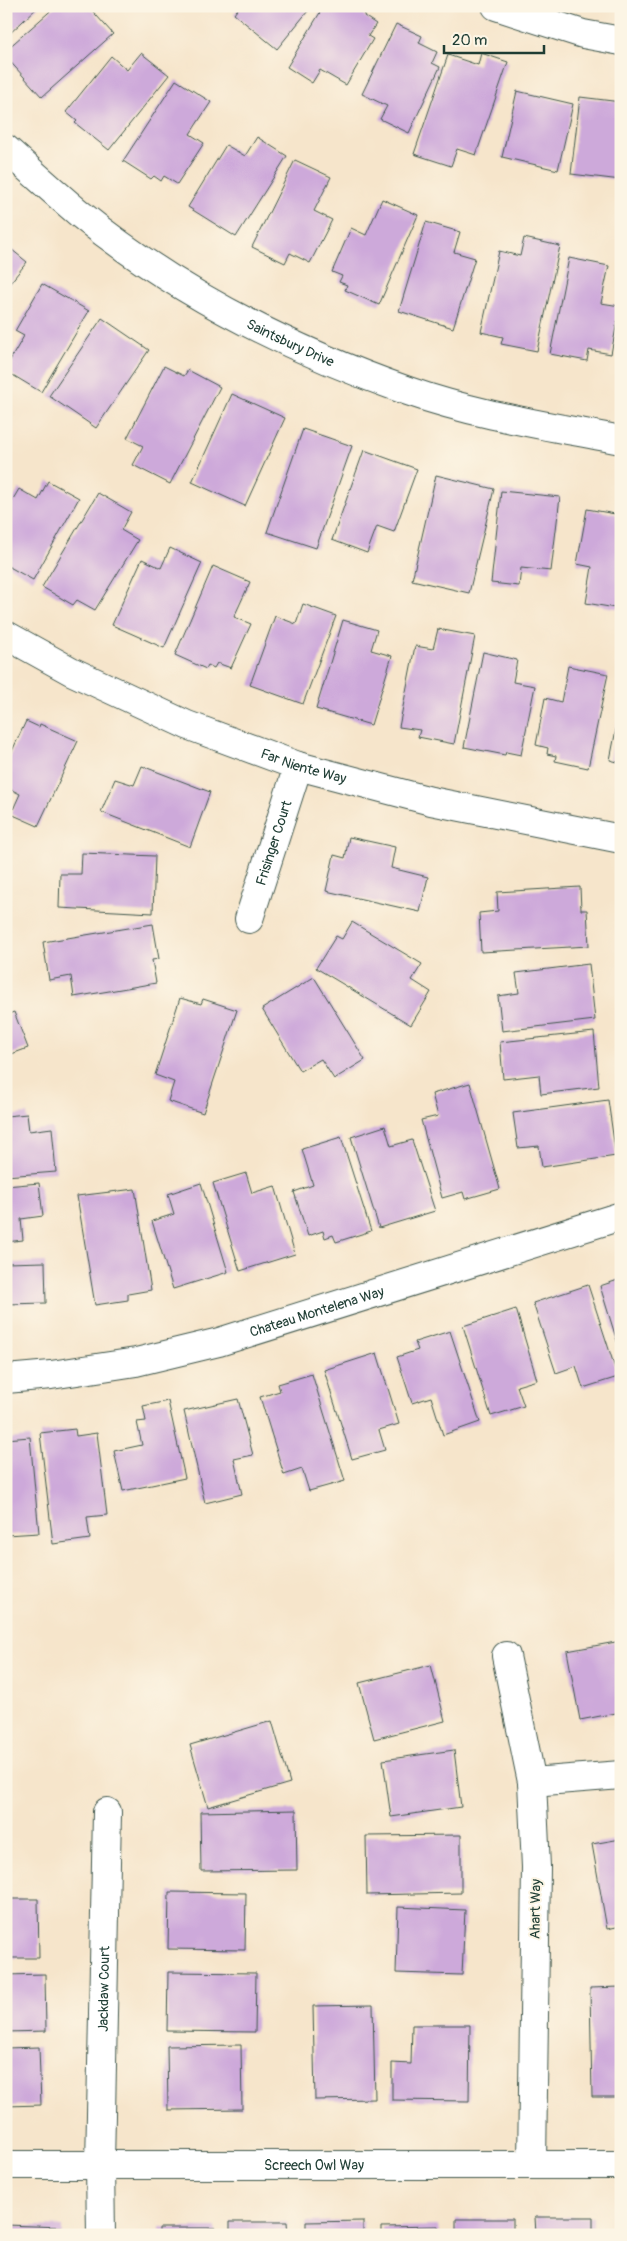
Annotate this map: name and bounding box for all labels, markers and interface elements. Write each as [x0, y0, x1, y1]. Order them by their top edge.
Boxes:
scale bar [444, 22, 544, 54]
text: 20 m [452, 31, 487, 50]
street label: Saintsbury Drive [244, 315, 337, 371]
street label: Far Niente Way [258, 745, 348, 787]
street label: Frisinger Court [252, 798, 296, 888]
street label: Chateau Montelena Way [248, 1283, 386, 1341]
street label: Ahart Way [526, 1879, 545, 1939]
street label: Jackdaw Court [95, 1946, 113, 2032]
street label: Screech Owl Way [264, 2157, 364, 2174]

